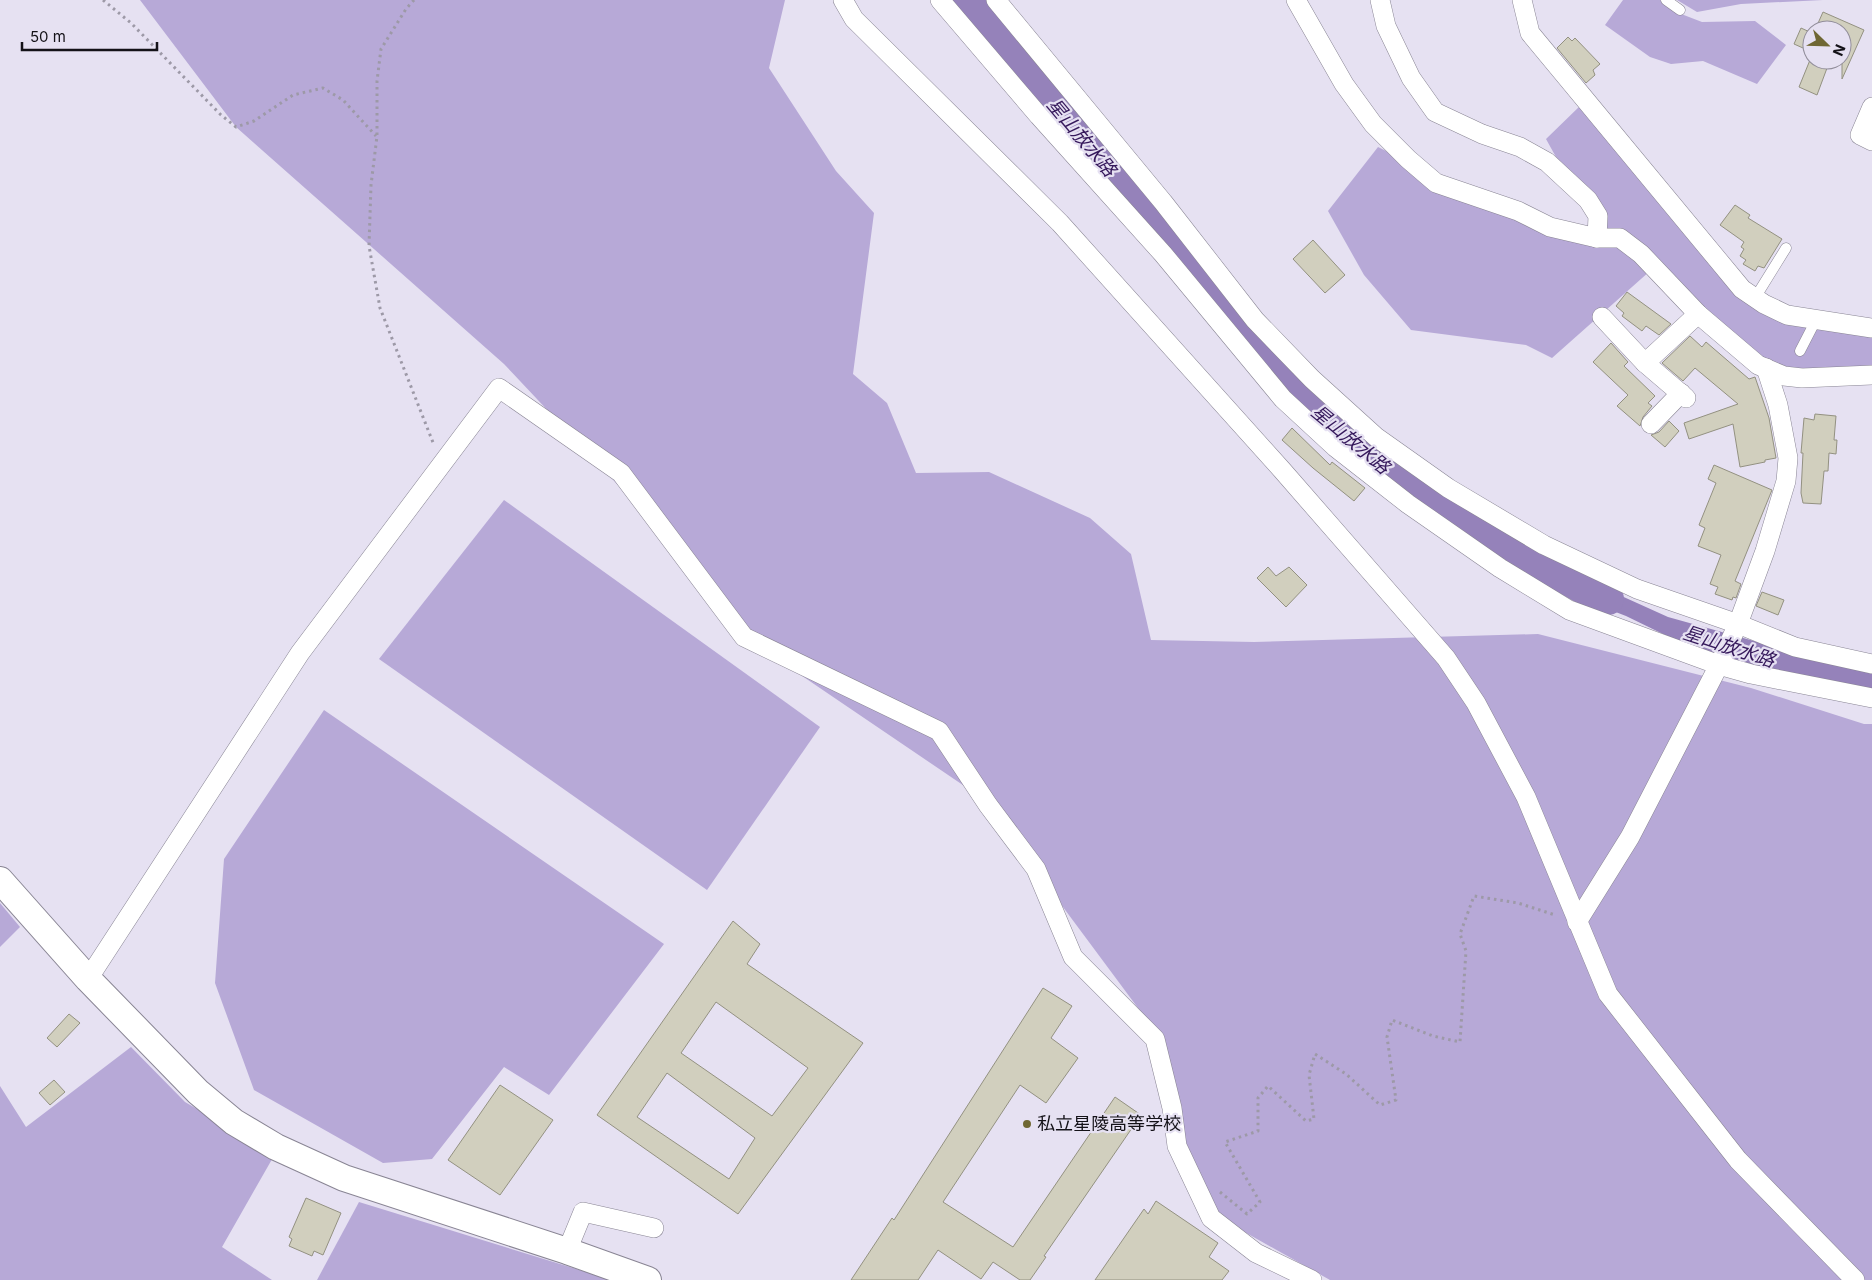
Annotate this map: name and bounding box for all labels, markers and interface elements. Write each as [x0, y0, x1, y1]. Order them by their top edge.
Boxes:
scale bar [22, 20, 158, 52]
north arrow [1802, 20, 1852, 70]
text: 50 m [30, 27, 66, 46]
text: N [1830, 42, 1849, 59]
water label: 星山放水路 [1042, 94, 1122, 183]
water label: 星山放水路 [1307, 400, 1396, 480]
water label: 星山放水路 [1680, 621, 1779, 673]
place label: 私立星陵高等学校 [1037, 1113, 1181, 1134]
marker: 私立星陵高等学校 [1021, 1118, 1033, 1130]

